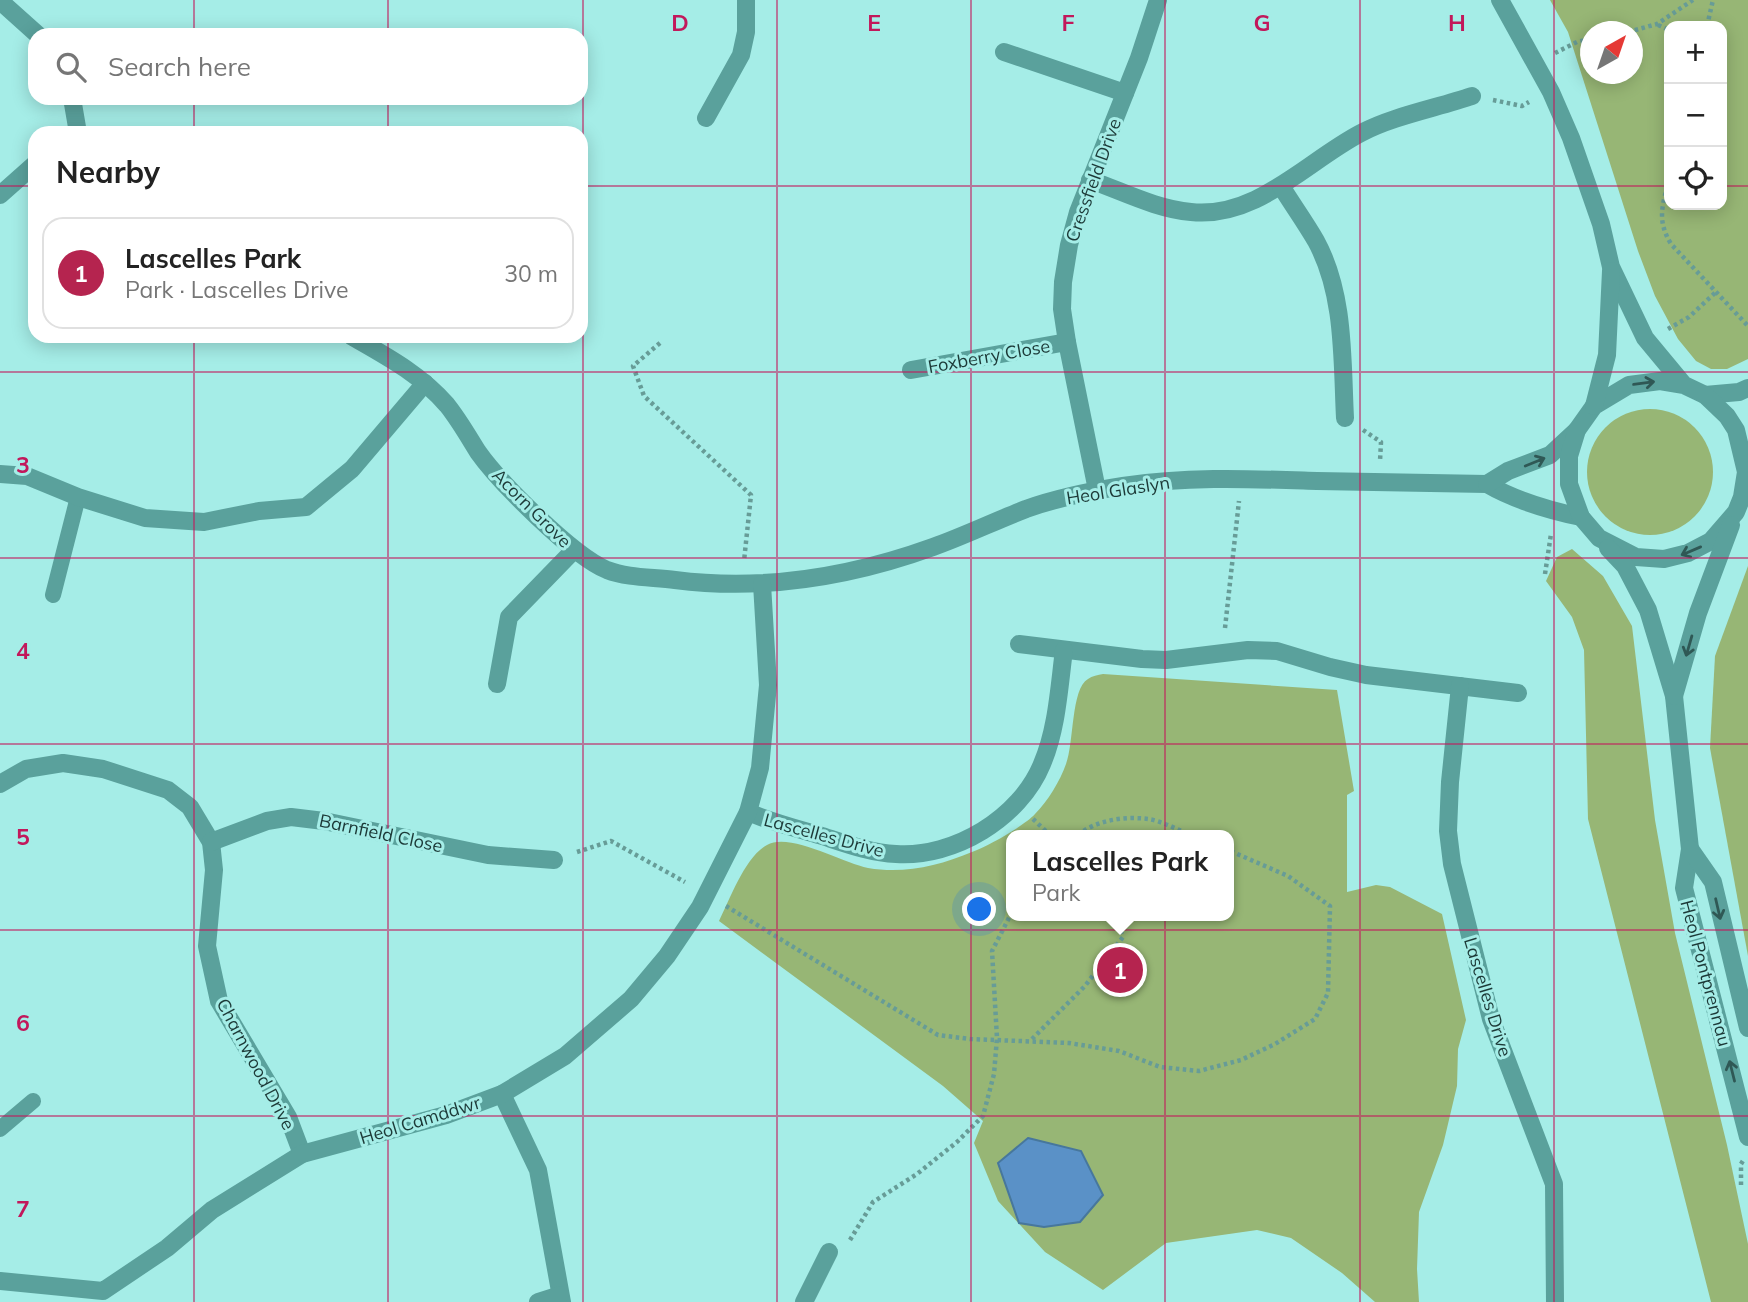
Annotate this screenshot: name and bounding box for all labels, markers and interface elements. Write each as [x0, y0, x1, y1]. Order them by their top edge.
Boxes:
text: D [671, 8, 689, 37]
text: E [867, 8, 881, 37]
text: F [1061, 8, 1075, 37]
text: G [1253, 8, 1271, 37]
text: H [1448, 8, 1466, 37]
north arrow [1580, 21, 1643, 84]
map controls [1664, 21, 1727, 210]
button: + [1664, 21, 1727, 84]
search box [28, 28, 588, 105]
icon: search [52, 48, 90, 86]
text: Search here [108, 50, 251, 83]
button: − [1664, 84, 1727, 147]
street label: Cressfield Drive [1060, 115, 1126, 245]
button: locate [1664, 147, 1727, 210]
text: Nearby [56, 153, 160, 191]
text: Lascelles Park [125, 242, 301, 275]
text: 1 [74, 259, 88, 288]
text: 30 m [504, 259, 558, 288]
text: Park · Lascelles Drive [125, 275, 349, 304]
street label: Foxberry Close [926, 334, 1052, 378]
one-way arrow [1632, 376, 1655, 389]
text: 3 [16, 450, 30, 479]
one-way arrow [1523, 455, 1545, 468]
street label: Acorn Grove [487, 463, 577, 553]
street label: Heol Glaslyn [1065, 470, 1171, 510]
one-way arrow [1681, 545, 1702, 558]
one-way arrow [1681, 634, 1694, 656]
text: 4 [16, 636, 30, 665]
street label: Lascelles Drive [761, 808, 887, 862]
street label: Barnfield Close [317, 809, 445, 857]
text: 5 [16, 822, 30, 851]
popup [1006, 830, 1234, 921]
text: Lascelles Park [1032, 845, 1208, 878]
text: Park [1032, 878, 1080, 907]
your location [962, 892, 996, 926]
street label: Heol Pontprennau [1675, 897, 1737, 1049]
one-way arrow [1712, 897, 1726, 920]
street label: Lascelles Drive [1459, 935, 1517, 1059]
pin: 1 [1097, 944, 1143, 996]
street label: Charnwood Drive [212, 994, 300, 1134]
text: 6 [16, 1008, 30, 1037]
one-way arrow [1725, 1060, 1738, 1083]
street label: Heol Camddwr [357, 1091, 484, 1149]
text: 7 [16, 1194, 30, 1223]

